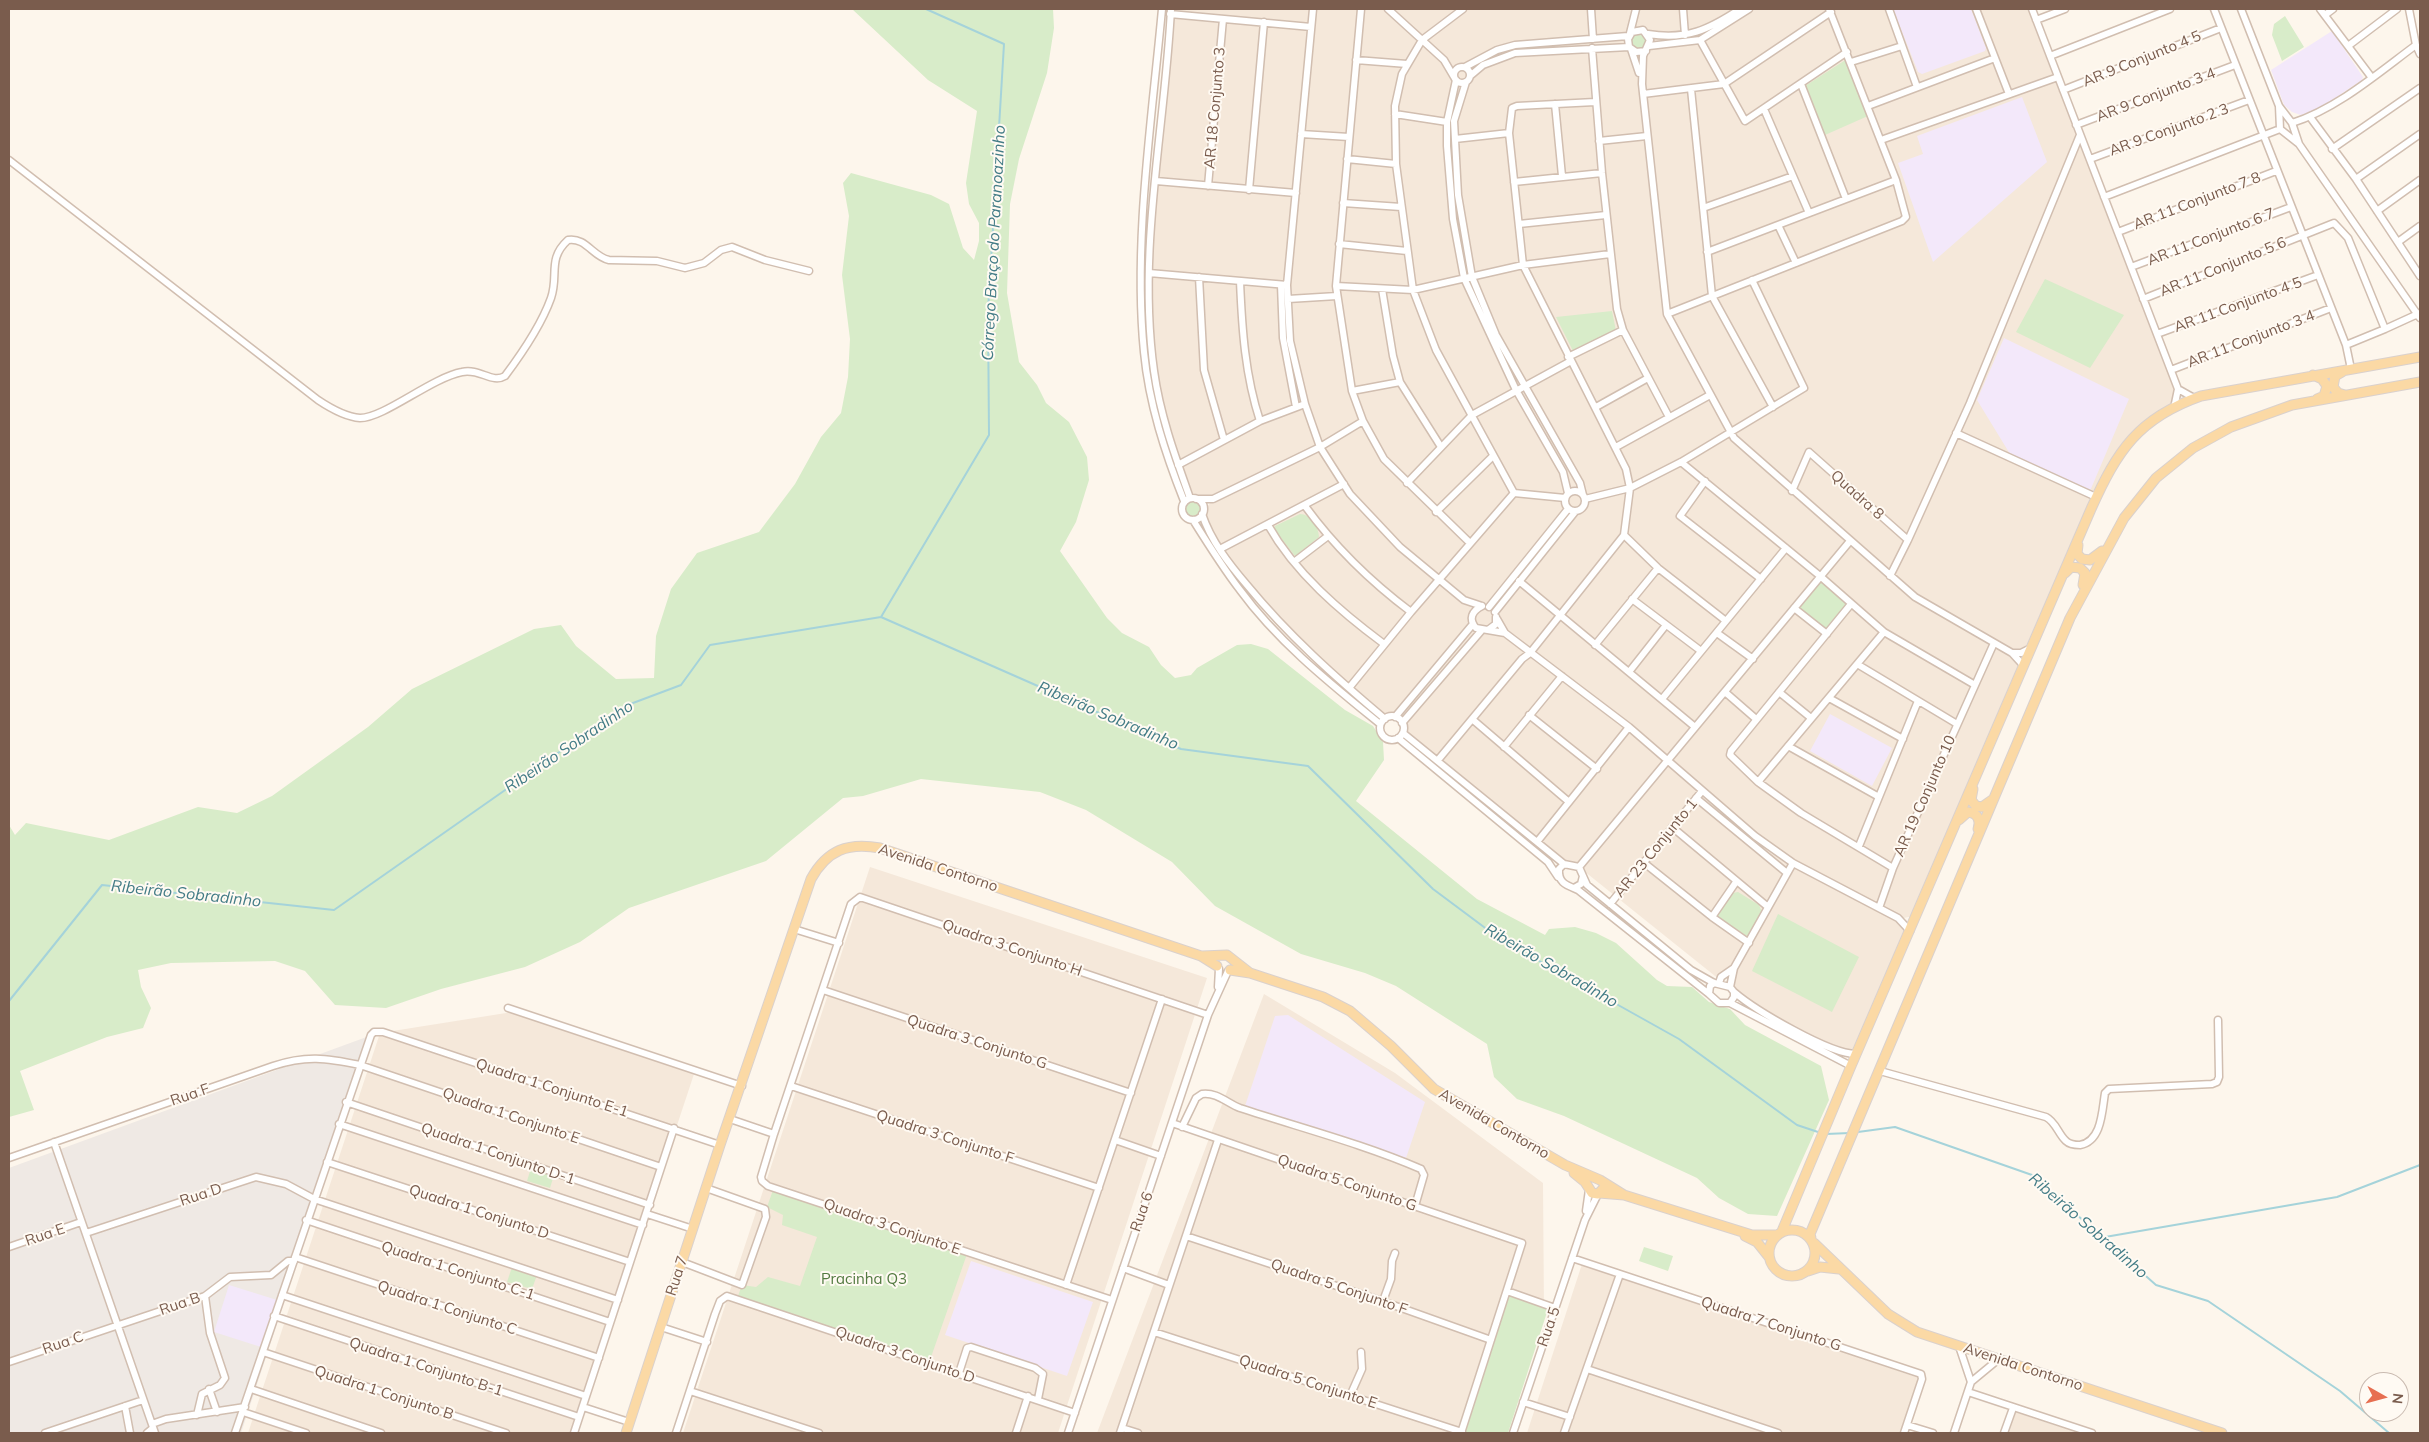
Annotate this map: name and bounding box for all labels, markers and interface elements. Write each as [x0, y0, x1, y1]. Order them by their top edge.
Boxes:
street label: AR 9 Conjunto 4 5 [2080, 27, 2204, 91]
street label: AR 18 Conjunto 3 [1201, 46, 1229, 170]
street label: AR 9 Conjunto 3 4 [2094, 64, 2218, 126]
street label: AR 9 Conjunto 2 3 [2107, 100, 2231, 160]
water label: Córrego Braço do Paranoazinho [978, 125, 1010, 361]
street label: AR 11 Conjunto 7 8 [2131, 168, 2263, 234]
street label: AR 11 Conjunto 6 7 [2145, 204, 2277, 270]
street label: AR 11 Conjunto 5 6 [2157, 233, 2289, 301]
street label: AR 11 Conjunto 4 5 [2172, 273, 2304, 337]
street label: AR 11 Conjunto 3 4 [2185, 306, 2317, 372]
street label: Quadra 8 [1827, 466, 1887, 524]
water label: Ribeirão Sobradinho [1035, 678, 1181, 754]
water label: Ribeirão Sobradinho [501, 697, 637, 797]
street label: AR 19 Conjunto 10 [1890, 733, 1960, 859]
street label: AR 23 Conjunto 1 [1611, 795, 1701, 901]
street label: Avenida Contorno [876, 840, 1000, 896]
water label: Ribeirão Sobradinho [110, 877, 262, 911]
street label: Quadra 3 Conjunto H [940, 916, 1084, 980]
water label: Ribeirão Sobradinho [1481, 920, 1621, 1012]
street label: Quadra 3 Conjunto G [905, 1011, 1049, 1073]
street label: Quadra 1 Conjunto E-1 [473, 1055, 631, 1121]
street label: Rua F [168, 1080, 212, 1110]
street label: Quadra 1 Conjunto E [440, 1084, 582, 1148]
street label: Avenida Contorno [1436, 1085, 1552, 1163]
street label: Quadra 3 Conjunto F [874, 1106, 1016, 1168]
street label: Quadra 1 Conjunto D-1 [419, 1119, 577, 1189]
street label: Quadra 5 Conjunto G [1275, 1151, 1419, 1215]
water label: Ribeirão Sobradinho [2025, 1169, 2151, 1283]
street label: Rua D [178, 1180, 224, 1210]
street label: Quadra 1 Conjunto D [407, 1181, 551, 1243]
street label: Rua 6 [1127, 1190, 1157, 1234]
street label: Quadra 3 Conjunto E [821, 1195, 963, 1259]
street label: Rua E [23, 1220, 67, 1250]
street label: Quadra 1 Conjunto C-1 [379, 1238, 537, 1304]
street label: Rua 7 [662, 1254, 692, 1298]
street label: Quadra 5 Conjunto F [1268, 1255, 1410, 1319]
park label: Pracinha Q3 [821, 1270, 907, 1288]
street label: Quadra 1 Conjunto C [375, 1277, 519, 1339]
street label: Rua B [157, 1289, 203, 1319]
street label: Quadra 7 Conjunto G [1699, 1293, 1843, 1355]
street label: Rua 5 [1534, 1305, 1564, 1349]
street label: Quadra 3 Conjunto D [833, 1323, 977, 1387]
street label: Rua C [40, 1328, 86, 1358]
street label: Quadra 1 Conjunto B-1 [347, 1334, 505, 1400]
street label: Avenida Contorno [1961, 1339, 2085, 1395]
street label: Quadra 5 Conjunto E [1237, 1351, 1379, 1413]
street label: Quadra 1 Conjunto B [312, 1362, 456, 1424]
north arrow [2359, 1372, 2409, 1422]
text: N [2388, 1392, 2407, 1405]

